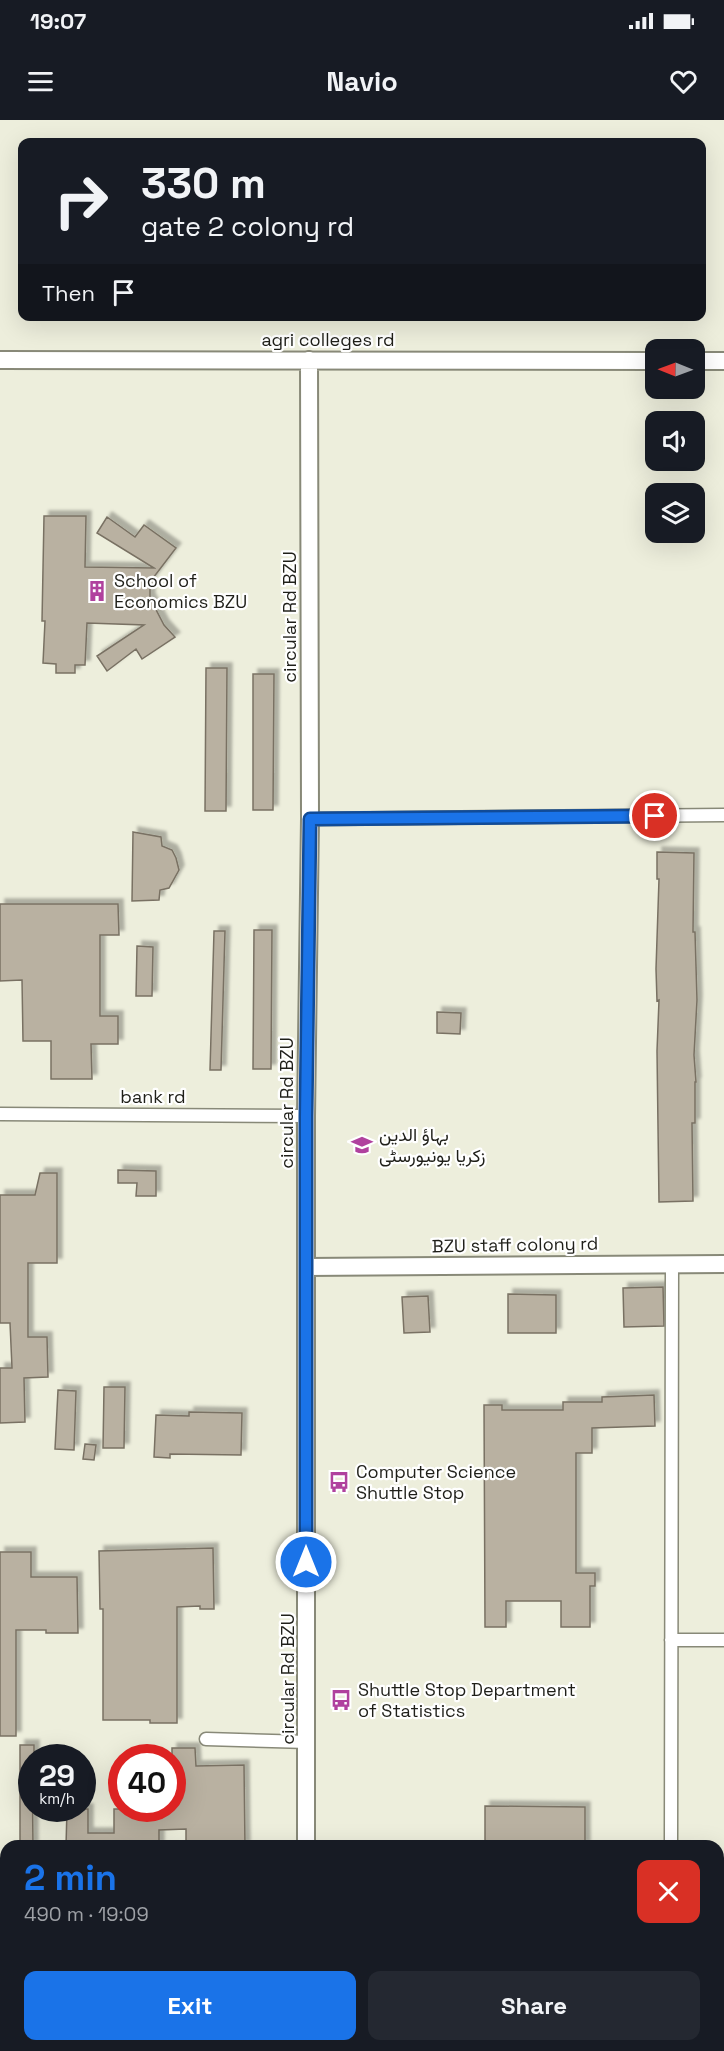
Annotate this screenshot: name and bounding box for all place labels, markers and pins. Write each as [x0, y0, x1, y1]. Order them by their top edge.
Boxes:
place label: School of Economics BZU [114, 569, 247, 613]
building icon: School of Economics BZU [85, 579, 109, 603]
pin [629, 790, 680, 841]
place label: بہاؤ الدین زکریا یونیورسٹی [379, 1123, 485, 1167]
school or university icon: بہاؤ الدین زکریا یونیورسٹی [350, 1133, 374, 1157]
place label: Computer Science Shuttle Stop [356, 1460, 516, 1504]
bus stop icon: Computer Science Shuttle Stop [327, 1470, 351, 1494]
place label: Shuttle Stop Department of Statistics [358, 1678, 576, 1722]
bus stop icon: Shuttle Stop Department of Statistics [329, 1688, 353, 1712]

